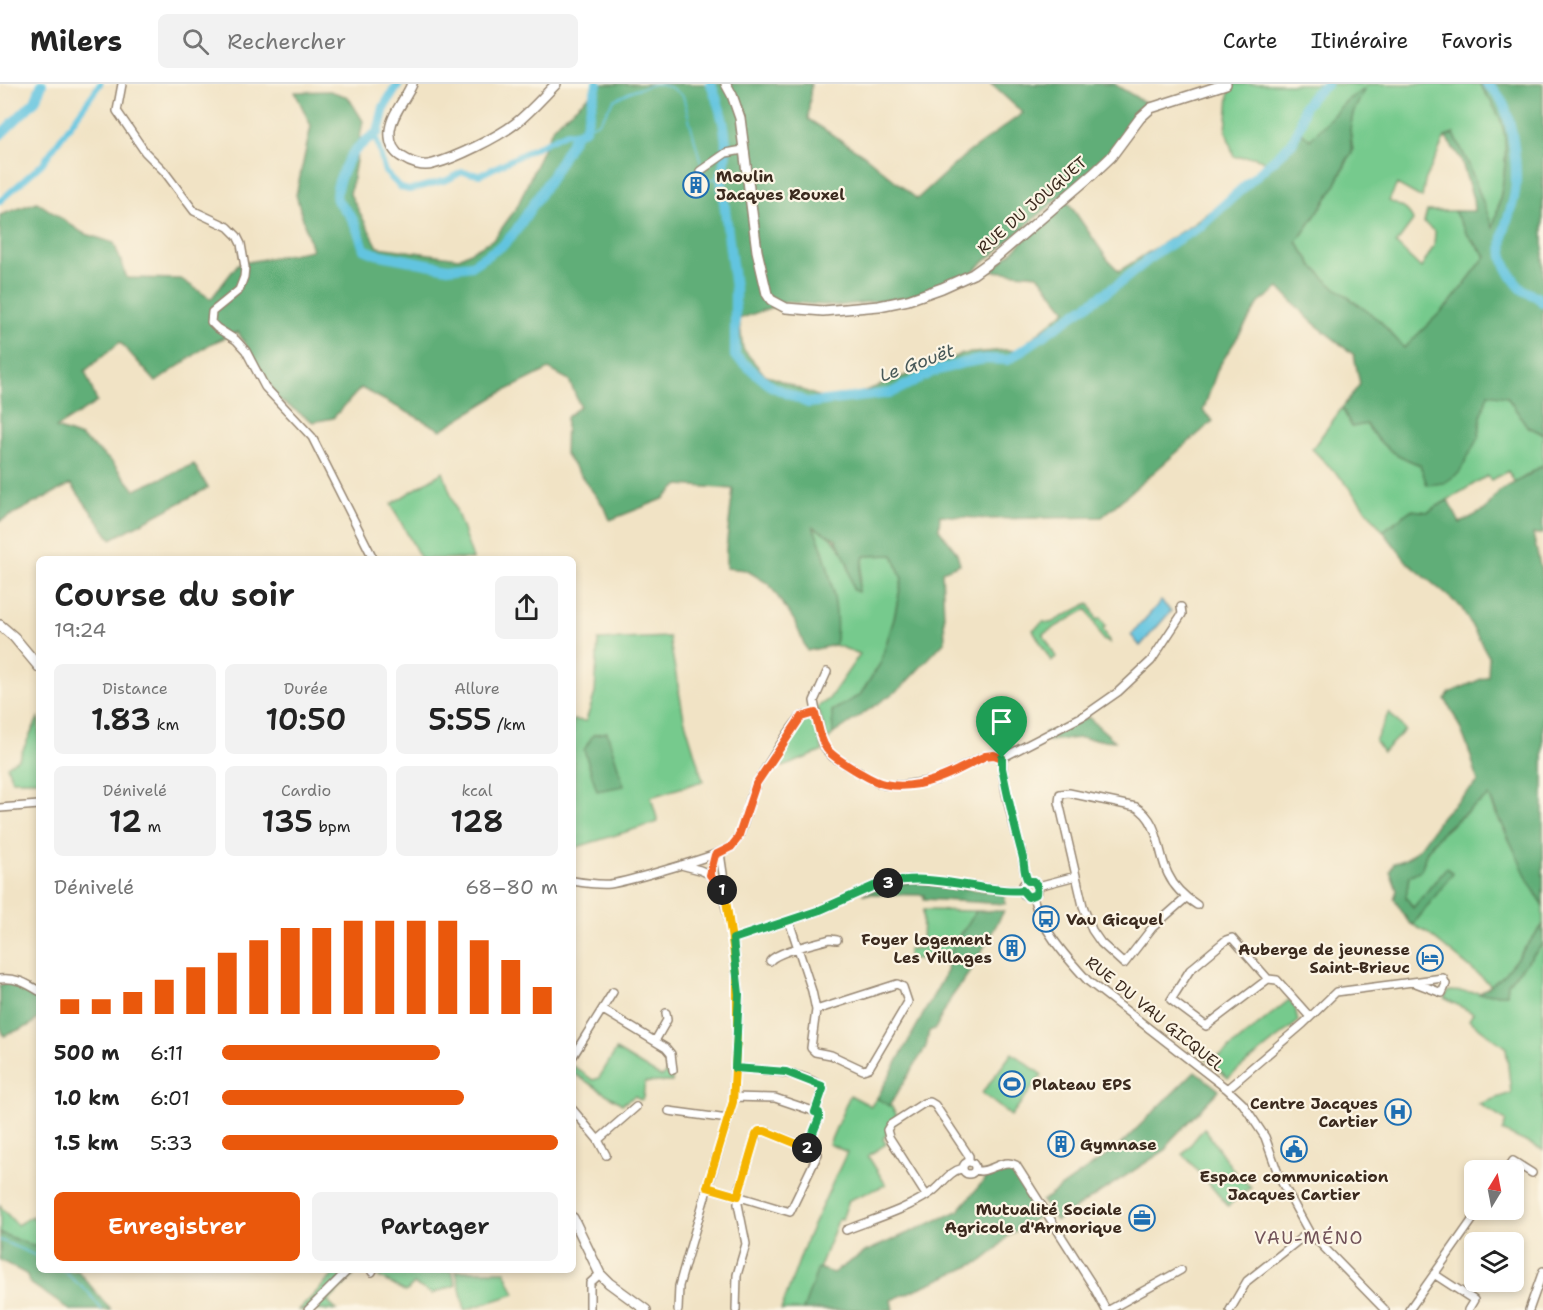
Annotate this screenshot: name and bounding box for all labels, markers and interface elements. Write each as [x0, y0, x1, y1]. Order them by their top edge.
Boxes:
search box [158, 14, 578, 68]
text: Milers [30, 22, 122, 60]
icon: search [179, 25, 212, 58]
text: Rechercher [227, 27, 346, 56]
text: Carte [1223, 27, 1278, 55]
text: Itinéraire [1311, 27, 1408, 55]
text: Favoris [1441, 27, 1513, 55]
street label: RUE DU JOUGUET [973, 151, 1091, 258]
place label: Moulin Jacques Rouxel [716, 166, 845, 205]
building icon: Moulin Jacques Rouxel [681, 170, 711, 200]
water label: Le Gouët [876, 338, 958, 388]
text: Course du soir [54, 572, 295, 617]
button: share [495, 576, 558, 639]
text: 19:24 [54, 617, 106, 643]
text: Distance [102, 678, 168, 699]
text: Durée [284, 678, 328, 699]
text: Allure [454, 678, 500, 699]
pin [976, 696, 1027, 758]
text: 1.83 [91, 699, 151, 740]
text: 10:50 [265, 699, 347, 740]
text: 5:55 [428, 699, 492, 740]
icon: arrive [985, 705, 1018, 738]
text: km [151, 714, 179, 735]
text: /km [492, 714, 526, 735]
text: Dénivelé [103, 780, 167, 801]
text: Cardio [281, 780, 331, 801]
text: kcal [461, 780, 493, 801]
text: 12 [109, 801, 142, 842]
text: 135 [261, 801, 313, 842]
text: 128 [450, 801, 504, 842]
text: m [142, 816, 161, 837]
text: bpm [313, 816, 351, 837]
pin: 3 [873, 868, 903, 898]
text: 3 [882, 872, 894, 893]
text: Dénivelé [54, 874, 134, 900]
text: 68–80 m [465, 874, 558, 900]
pin: 1 [707, 875, 737, 905]
text: 1 [718, 879, 726, 900]
bus stop icon: Vau Gicquel [1031, 904, 1061, 934]
place label: Vau Gicquel [1066, 909, 1164, 930]
place label: Foyer logement Les Villages [861, 929, 992, 968]
building icon: Foyer logement Les Villages [997, 933, 1027, 963]
place label: Auberge de jeunesse Saint-Brieuc [1238, 939, 1410, 978]
hotel icon: Auberge de jeunesse Saint-Brieuc [1415, 943, 1445, 973]
street label: RUE DU VAU GICQUEL [1081, 952, 1229, 1077]
text: 500 m [54, 1040, 120, 1066]
text: 6:11 [150, 1040, 183, 1066]
sports icon: Plateau EPS [997, 1069, 1027, 1099]
place label: Plateau EPS [1032, 1074, 1131, 1095]
text: 1.0 km [54, 1085, 119, 1111]
text: 6:01 [150, 1085, 190, 1111]
place label: Centre Jacques Cartier [1250, 1093, 1378, 1132]
hospital icon: Centre Jacques Cartier [1383, 1097, 1413, 1127]
building icon: Gymnase [1046, 1129, 1076, 1159]
text: 1.5 km [54, 1130, 118, 1156]
text: 5:33 [150, 1130, 193, 1156]
pin: 2 [792, 1133, 822, 1163]
place label: Gymnase [1080, 1134, 1157, 1155]
public building icon: Espace communication Jacques Cartier [1279, 1134, 1309, 1164]
text: 2 [801, 1137, 813, 1158]
north arrow [1464, 1160, 1524, 1220]
map controls [1464, 1160, 1524, 1292]
place label: Espace communication Jacques Cartier [1200, 1166, 1389, 1205]
button: Enregistrer [54, 1192, 300, 1261]
button: Partager [312, 1192, 558, 1261]
place label: Mutualité Sociale Agricole d'Armorique [945, 1199, 1122, 1238]
office icon: Mutualité Sociale Agricole d'Armorique [1127, 1203, 1157, 1233]
district label: VAU-MÉNO [1254, 1226, 1364, 1250]
button: layers [1464, 1232, 1524, 1292]

